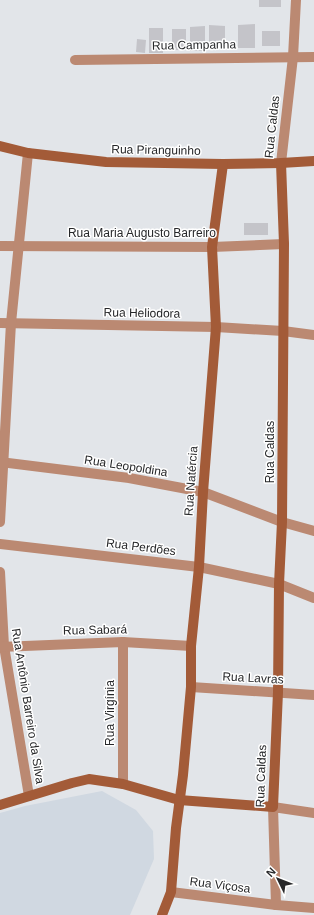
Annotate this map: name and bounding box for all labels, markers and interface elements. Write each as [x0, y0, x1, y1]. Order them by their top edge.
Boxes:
street label: Rua Campanha [152, 37, 236, 53]
street label: Rua Caldas [262, 95, 282, 159]
street label: Rua Piranguinho [111, 142, 201, 158]
street label: Rua Maria Augusto Barreiro [68, 226, 216, 240]
street label: Rua Heliodora [104, 305, 181, 321]
street label: Rua Caldas [263, 421, 277, 483]
street label: Rua Natércia [182, 445, 200, 516]
street label: Rua Leopoldina [83, 453, 169, 480]
street label: Rua Perdões [105, 536, 177, 558]
street label: Rua Sabará [63, 622, 127, 638]
street label: Rua Antônio Barreiro da Silva [9, 627, 47, 785]
street label: Rua Lavras [222, 669, 284, 687]
street label: Rua Virgínia [103, 680, 117, 746]
street label: Rua Caldas [253, 744, 269, 808]
north arrow [258, 859, 298, 899]
text: N [264, 865, 278, 879]
street label: Rua Viçosa [189, 874, 252, 896]

